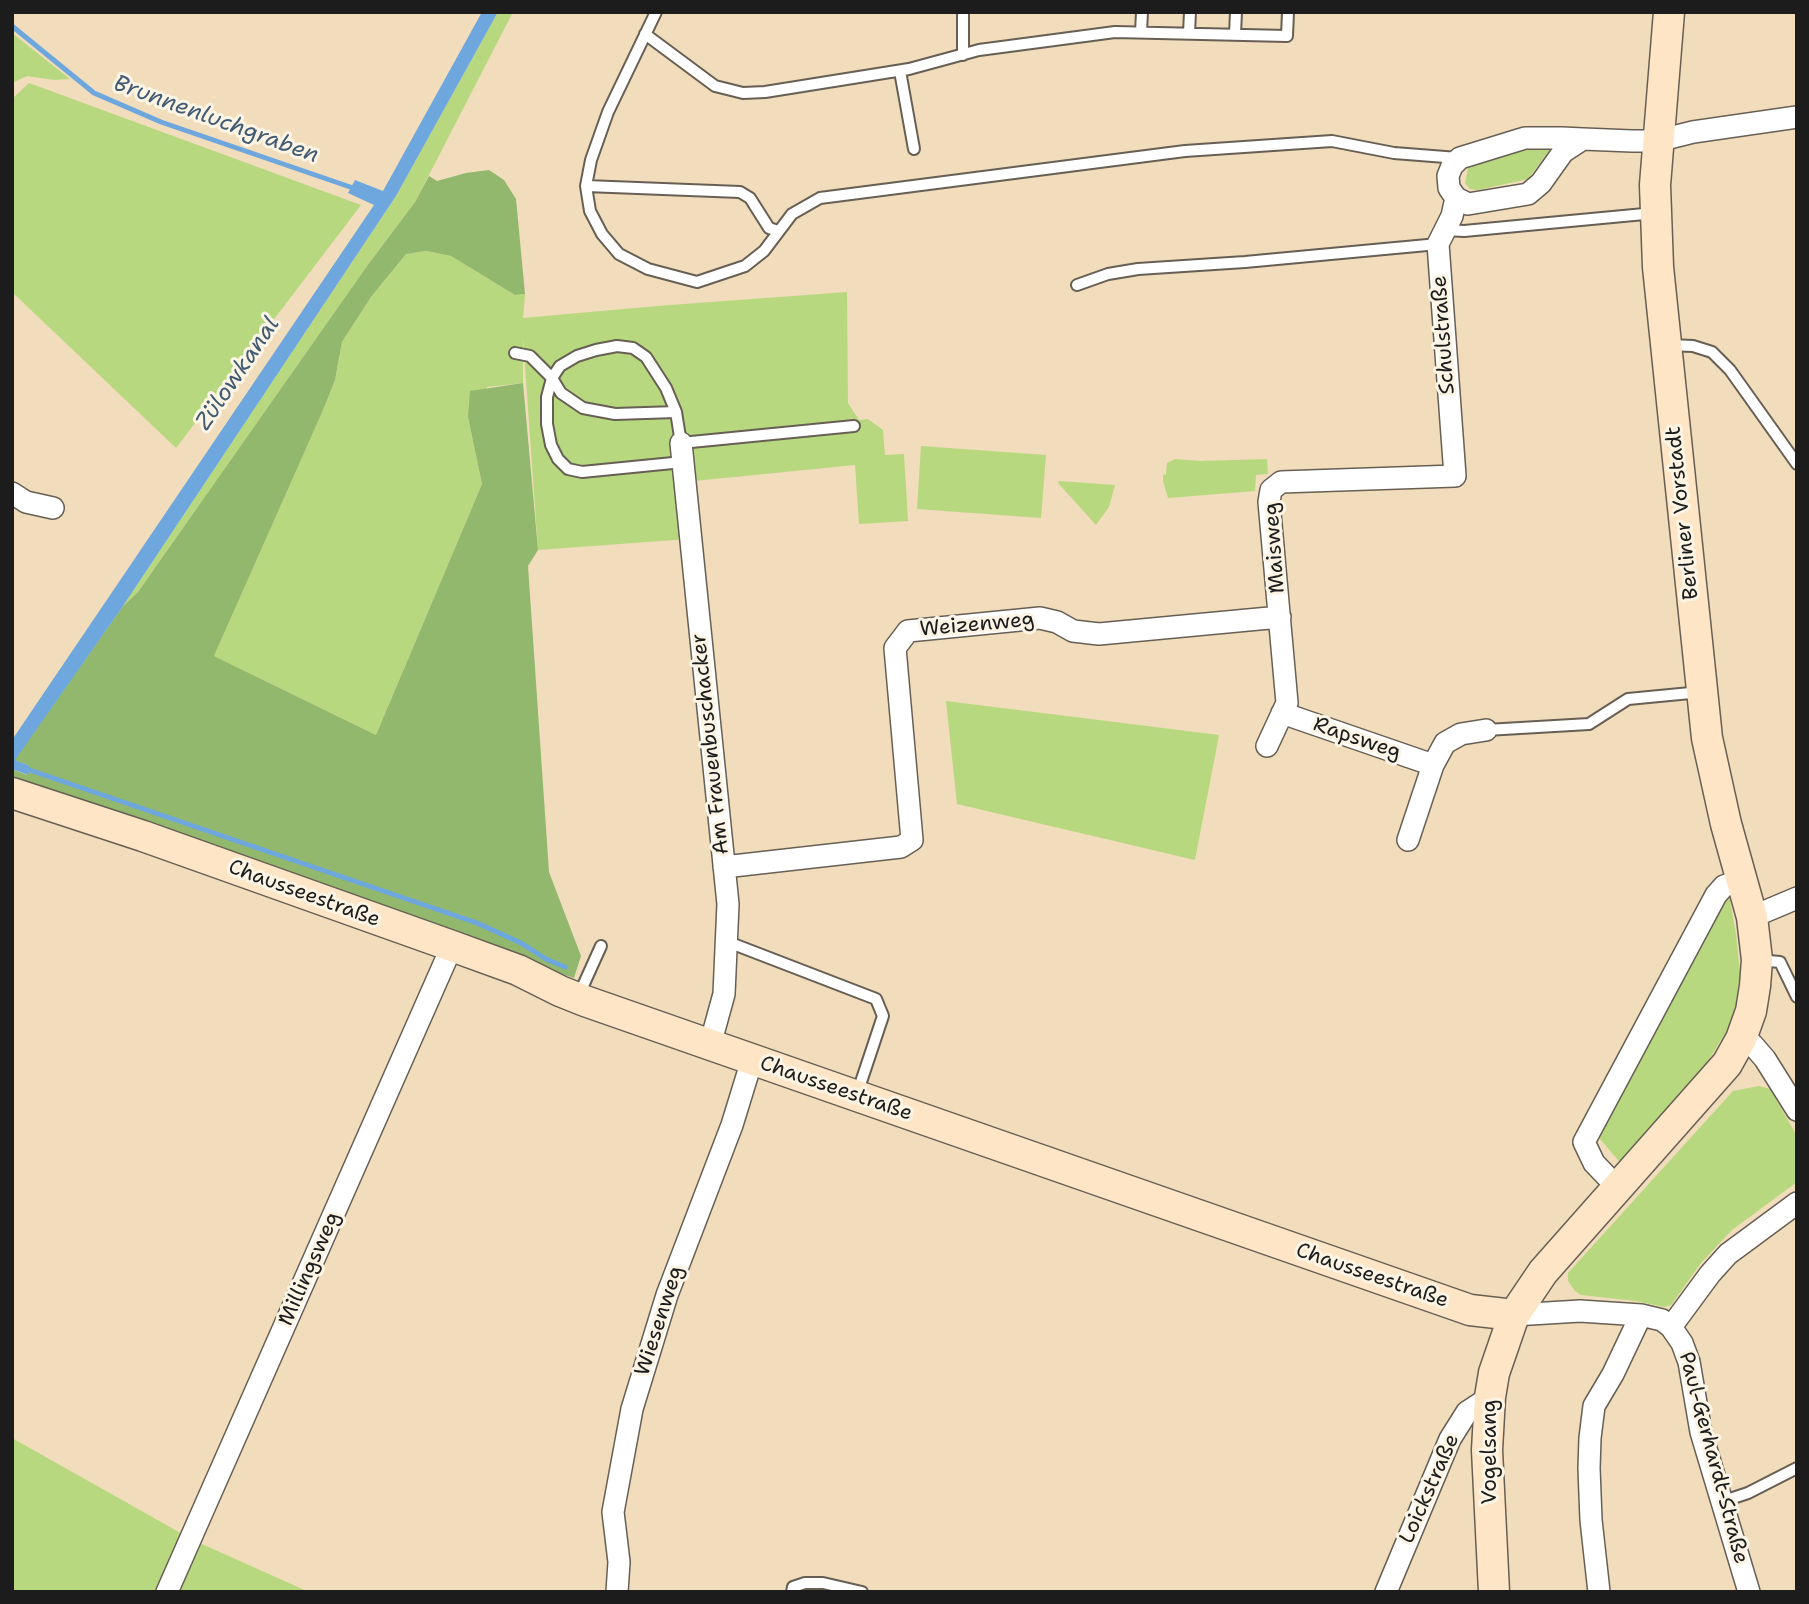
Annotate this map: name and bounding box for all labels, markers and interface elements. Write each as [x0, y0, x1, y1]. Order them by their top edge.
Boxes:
water label: Brunnenluchgraben [110, 70, 322, 170]
street label: Schulstraße [1427, 275, 1461, 395]
water label: Zülowkanal [190, 312, 286, 436]
street label: Berliner Vorstadt [1661, 425, 1705, 601]
street label: Maisweg [1259, 502, 1291, 594]
street label: Weizenweg [919, 607, 1035, 643]
street label: Am Frauenbuschacker [687, 632, 735, 856]
street label: Rapsweg [1310, 712, 1404, 766]
street label: Chausseestraße [225, 855, 383, 933]
street label: Chausseestraße [756, 1051, 916, 1127]
street label: Millingsweg [274, 1208, 346, 1330]
street label: Chausseestraße [1292, 1238, 1452, 1314]
street label: Wiesenweg [630, 1263, 690, 1379]
street label: Paul-Gerhardt-Straße [1673, 1349, 1753, 1567]
street label: Vogelsang [1478, 1400, 1504, 1504]
street label: Loickstraße [1395, 1430, 1465, 1548]

